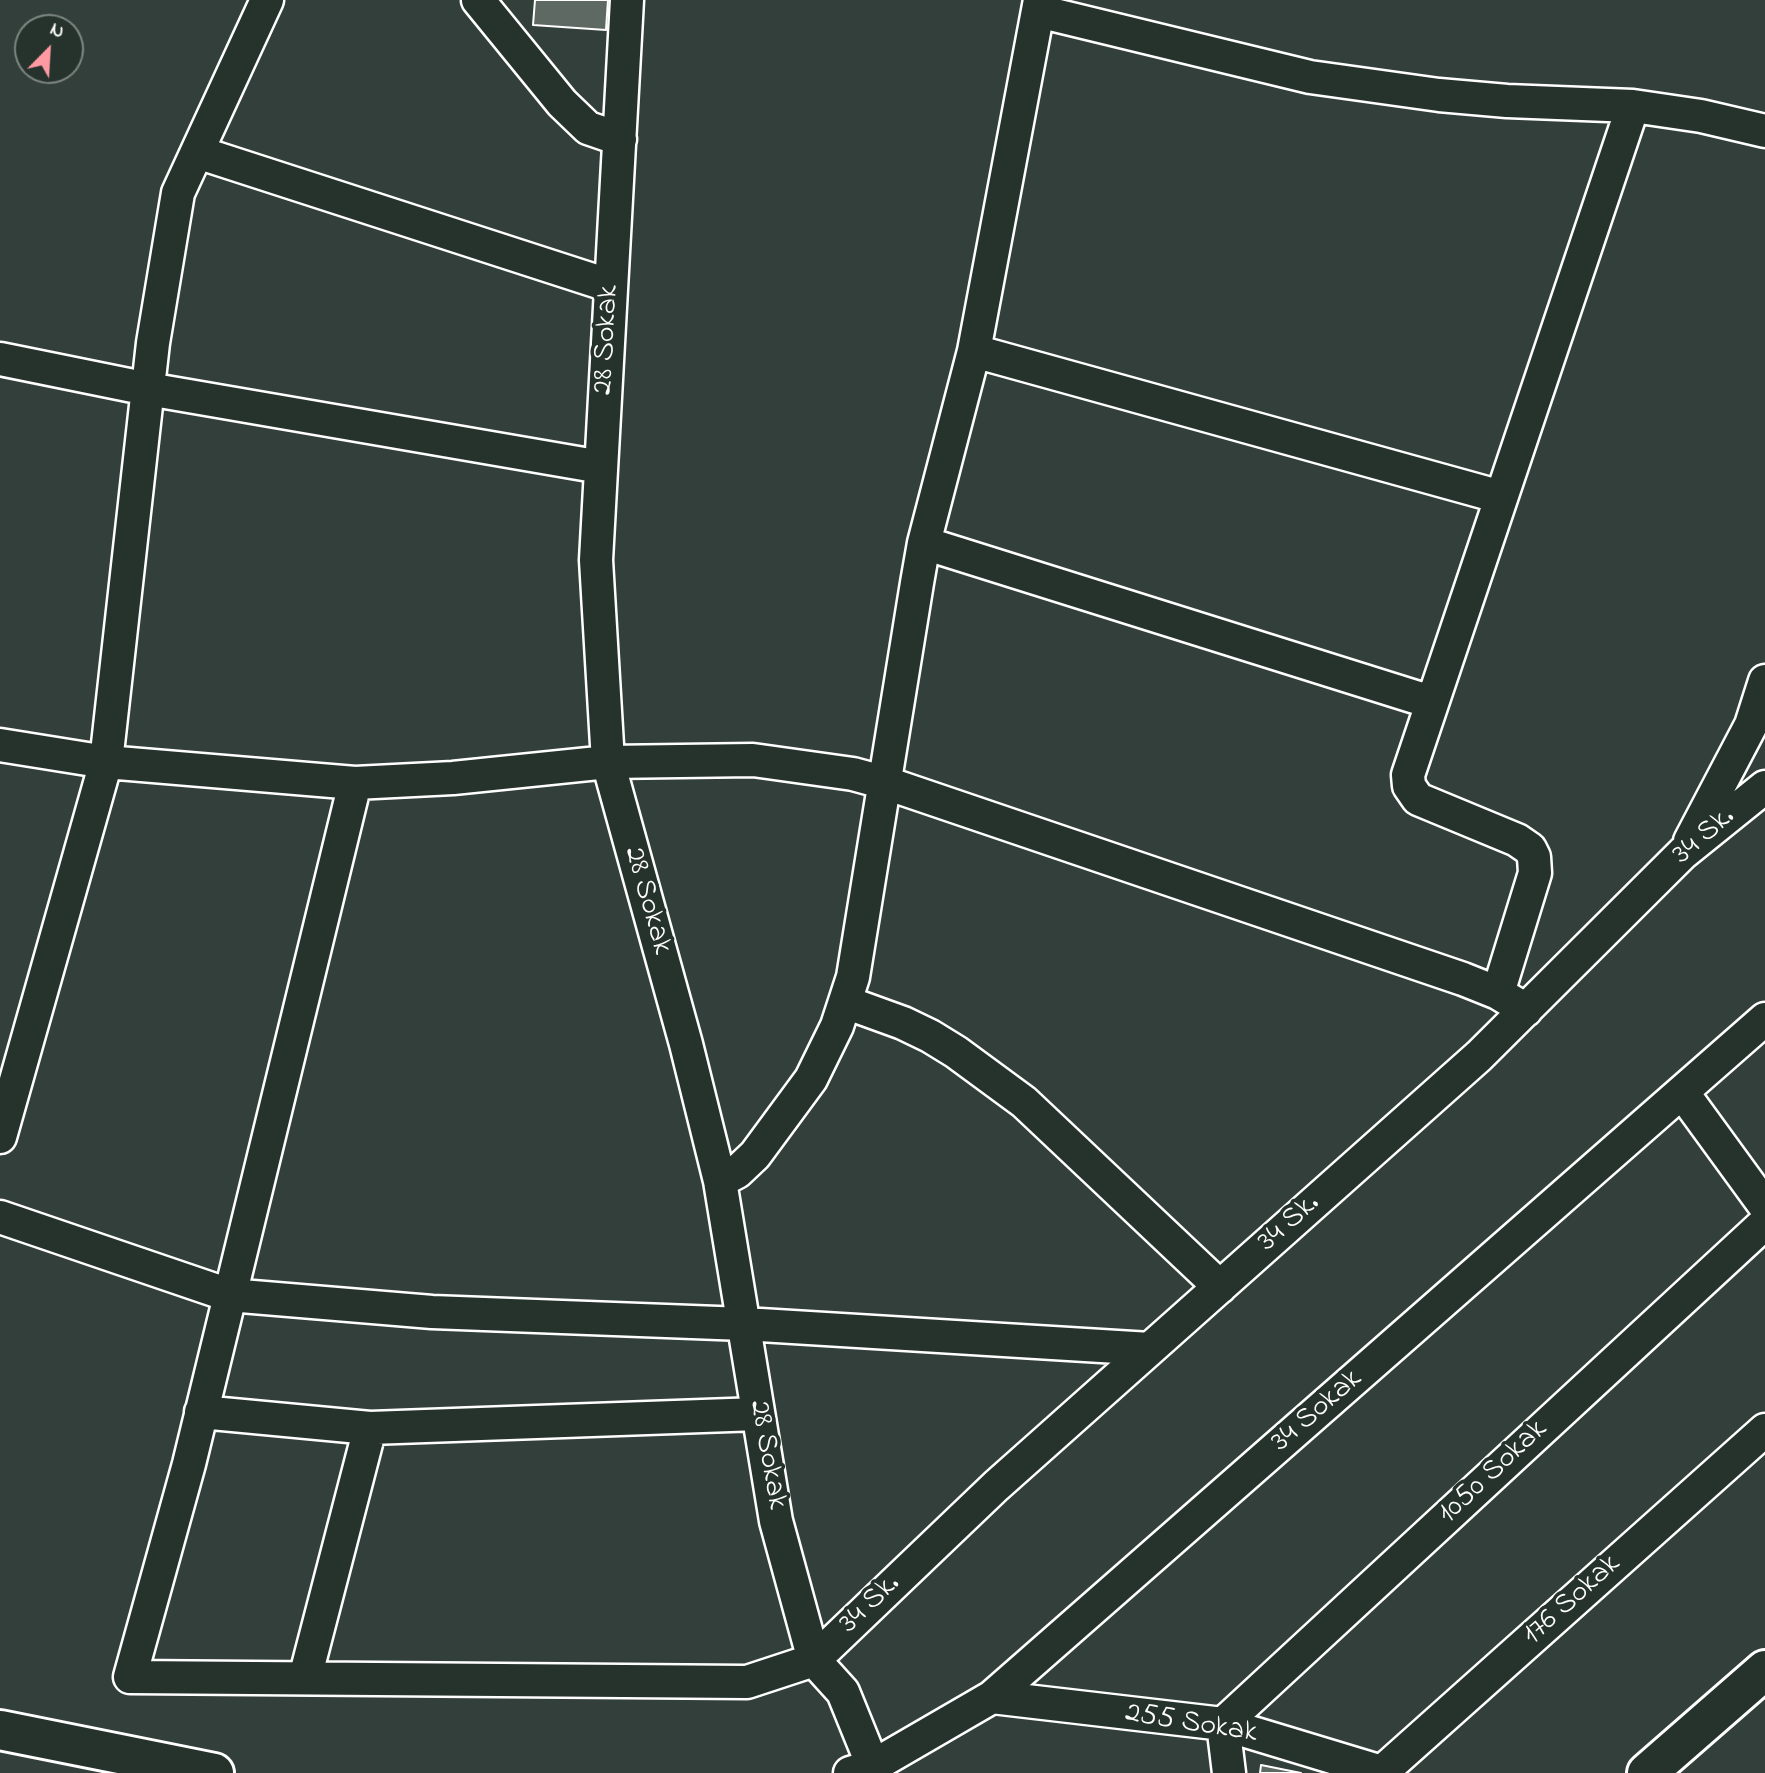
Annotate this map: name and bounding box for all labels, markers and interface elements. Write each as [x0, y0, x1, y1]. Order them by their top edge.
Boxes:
north arrow [14, 14, 84, 84]
text: N [46, 16, 68, 46]
street label: 28 Sokak [587, 284, 629, 396]
street label: 34 Sk. [1666, 800, 1744, 874]
street label: 28 Sokak [614, 843, 678, 959]
street label: 34 Sk. [1252, 1187, 1328, 1261]
street label: 34 Sokak [1265, 1363, 1371, 1461]
street label: 28 Sokak [739, 1398, 793, 1512]
street label: 1050 Sokak [1432, 1413, 1556, 1533]
street label: 176 Sokak [1517, 1548, 1629, 1654]
street label: 34 Sk. [833, 1567, 909, 1643]
street label: 255 Sokak [1122, 1697, 1260, 1753]

